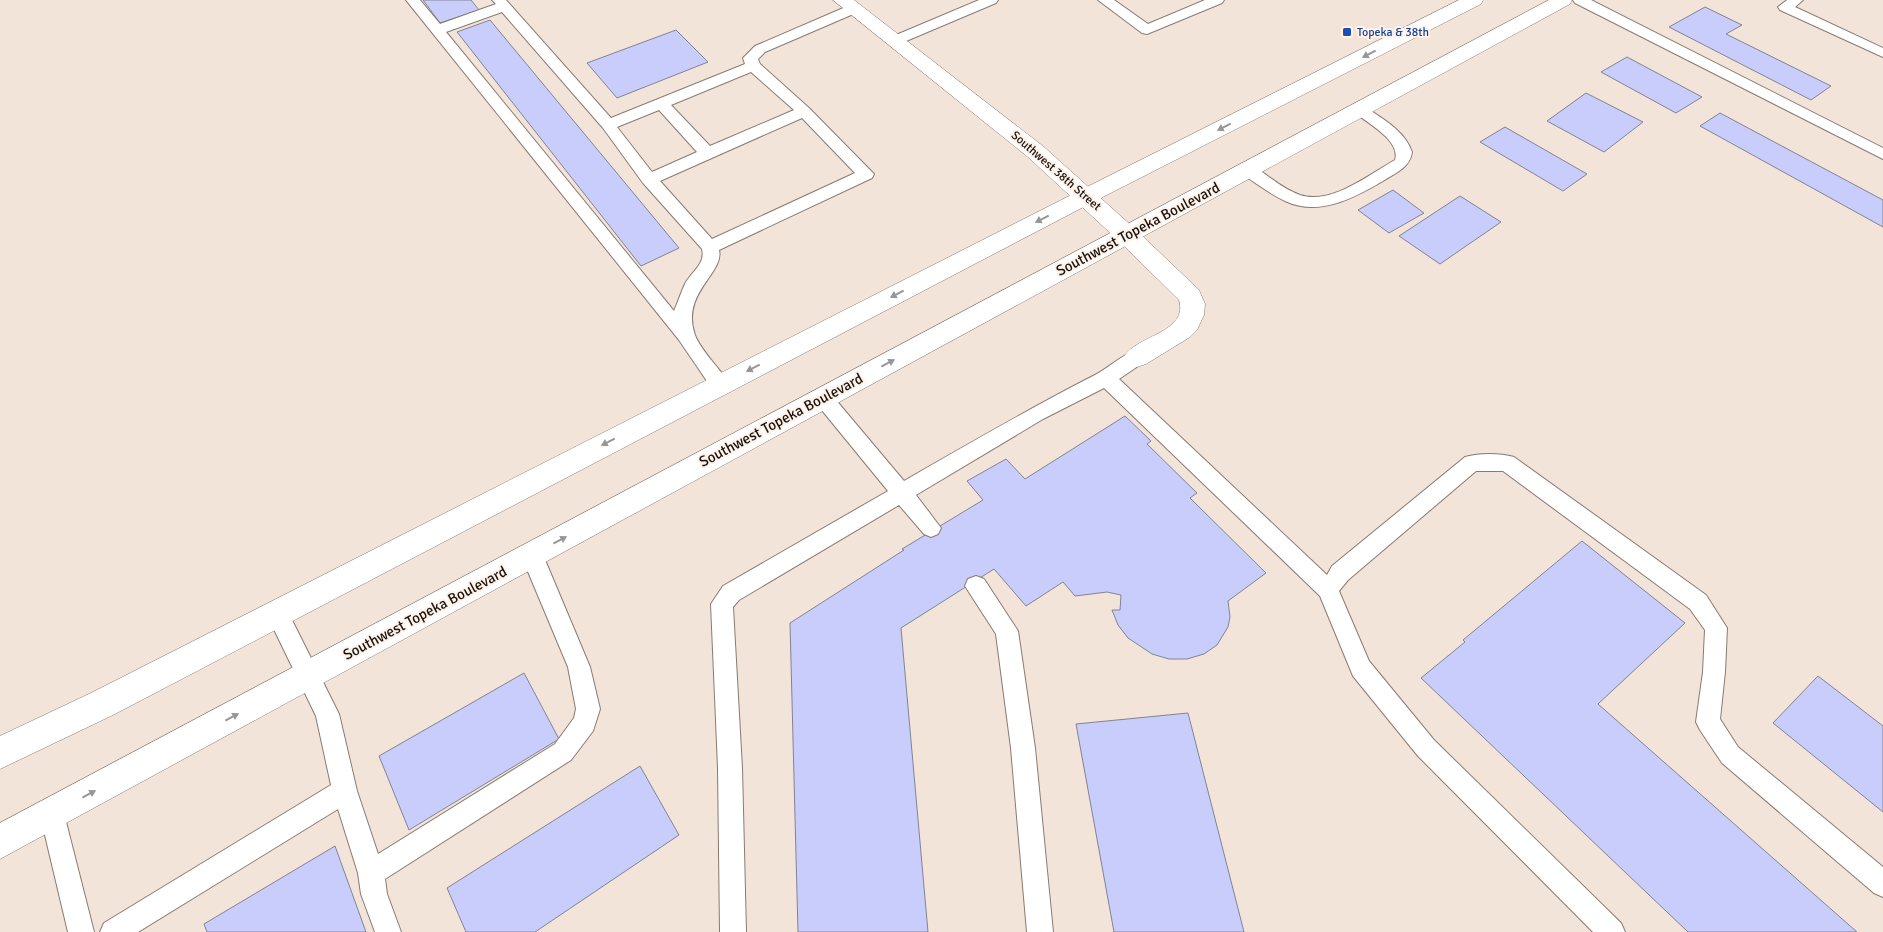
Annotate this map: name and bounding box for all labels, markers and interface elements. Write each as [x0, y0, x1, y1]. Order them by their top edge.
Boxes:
place label: Topeka & 38th [1357, 25, 1429, 40]
marker: Topeka & 38th [1341, 26, 1353, 38]
one-way arrow [1361, 50, 1376, 58]
one-way arrow [1216, 123, 1231, 132]
street label: Southwest 38th Street [1008, 128, 1104, 214]
street label: Southwest Topeka Boulevard [1053, 178, 1223, 280]
one-way arrow [1035, 215, 1049, 223]
one-way arrow [890, 290, 904, 298]
one-way arrow [880, 359, 895, 367]
one-way arrow [746, 364, 760, 372]
street label: Southwest Topeka Boulevard [696, 369, 866, 471]
one-way arrow [601, 438, 615, 446]
one-way arrow [553, 536, 567, 544]
street label: Southwest Topeka Boulevard [340, 562, 510, 664]
one-way arrow [225, 713, 239, 721]
one-way arrow [82, 790, 96, 798]

